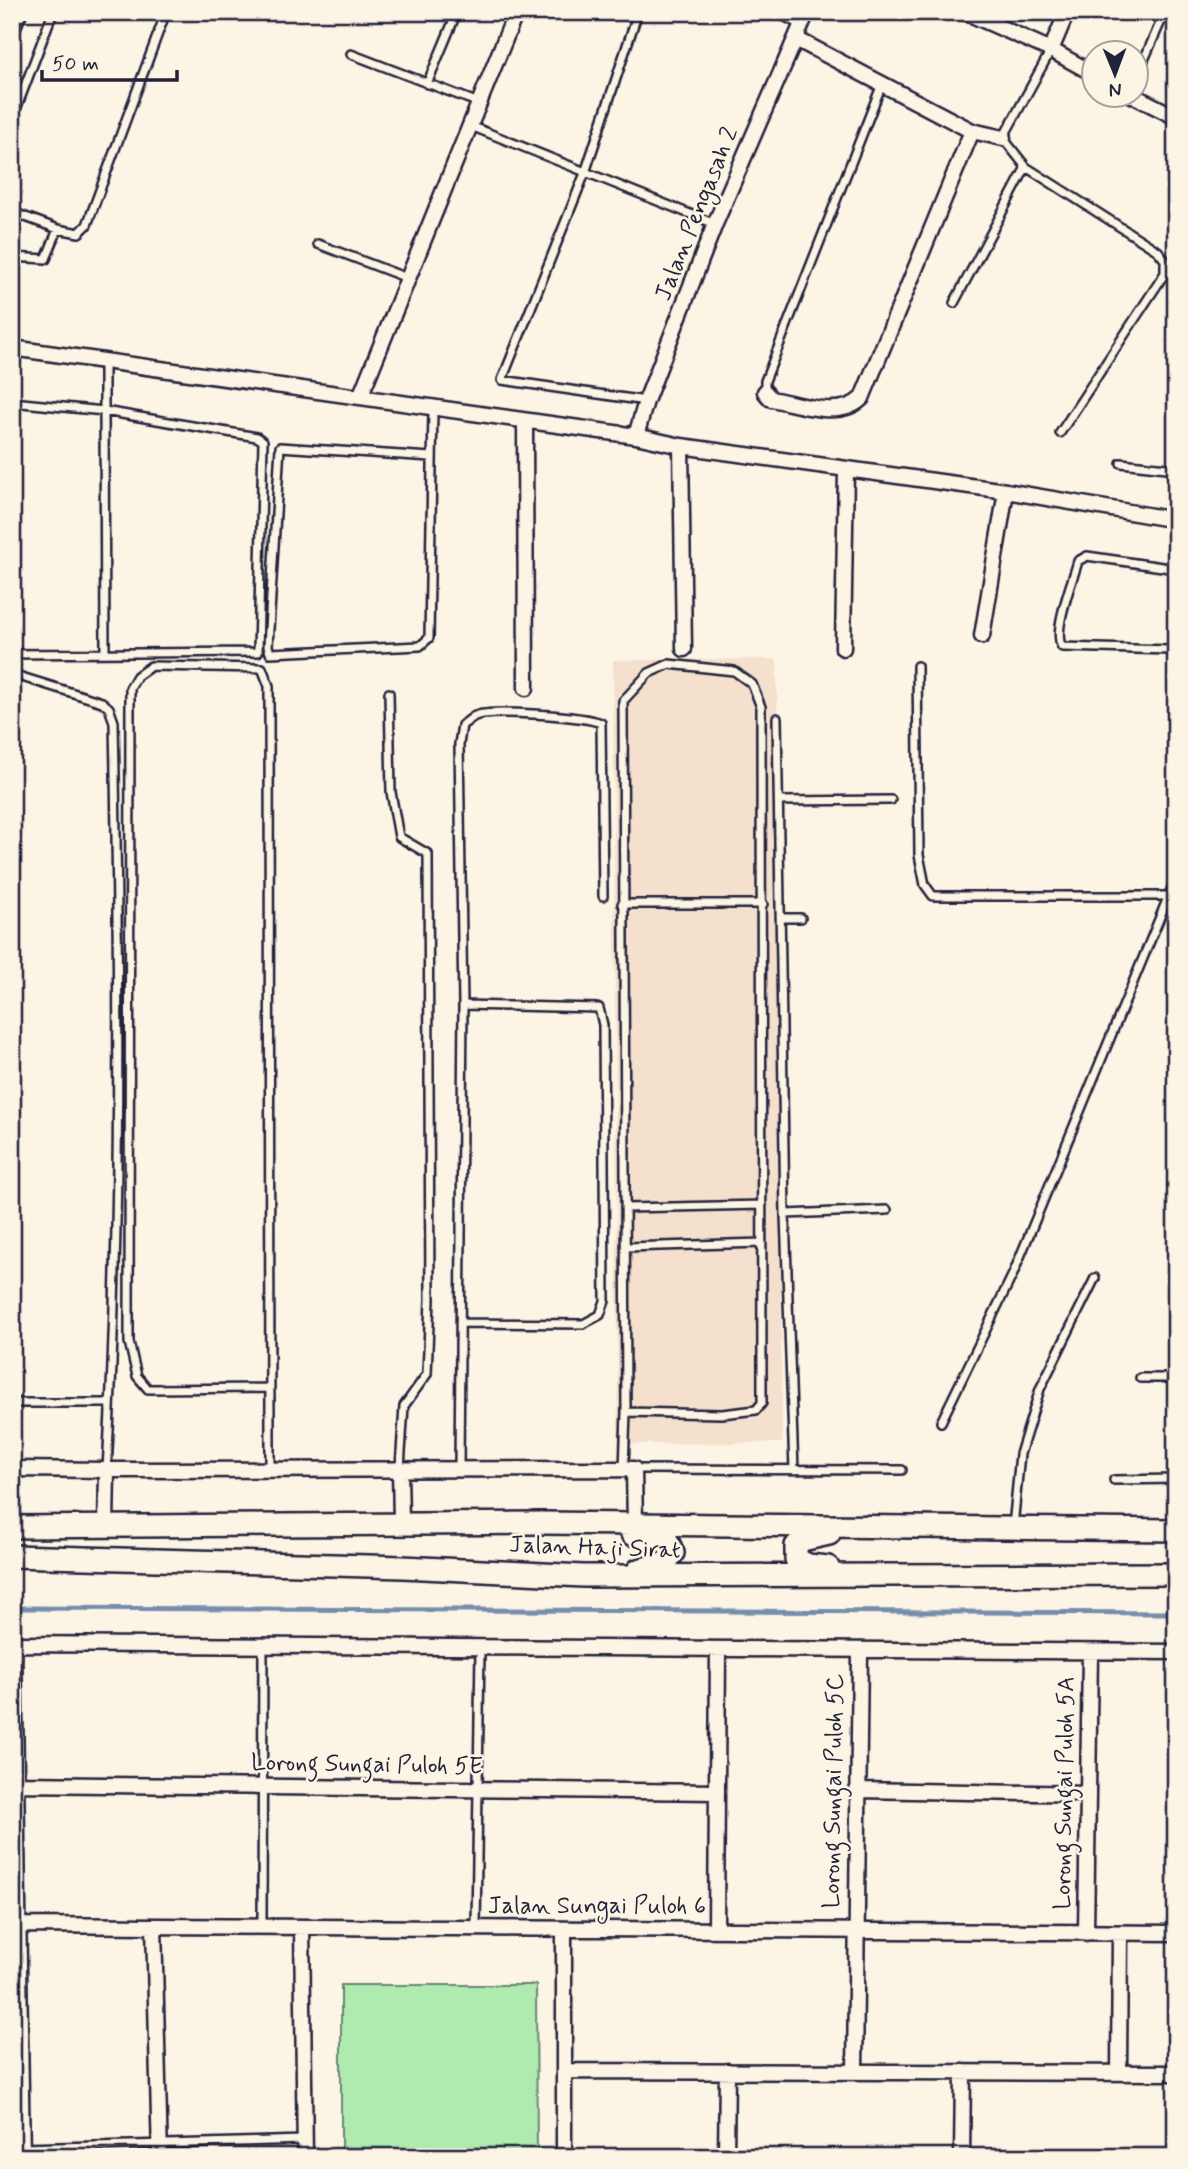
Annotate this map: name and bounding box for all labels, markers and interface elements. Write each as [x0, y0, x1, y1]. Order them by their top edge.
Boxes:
scale bar [42, 38, 177, 82]
north arrow [1080, 38, 1150, 108]
text: 50 m [52, 50, 99, 78]
text: N [1109, 77, 1122, 102]
street label: Jalan Pengasah 2 [648, 122, 748, 306]
street label: Jalan Haji Sirat [509, 1530, 681, 1566]
street label: Lorong Sungai Puloh 5C [816, 1673, 855, 1909]
street label: Lorong Sungai Puloh 5A [1047, 1676, 1086, 1910]
street label: Lorong Sungai Puloh 5E [251, 1747, 483, 1786]
street label: Jalan Sungai Puloh 6 [488, 1891, 706, 1924]

